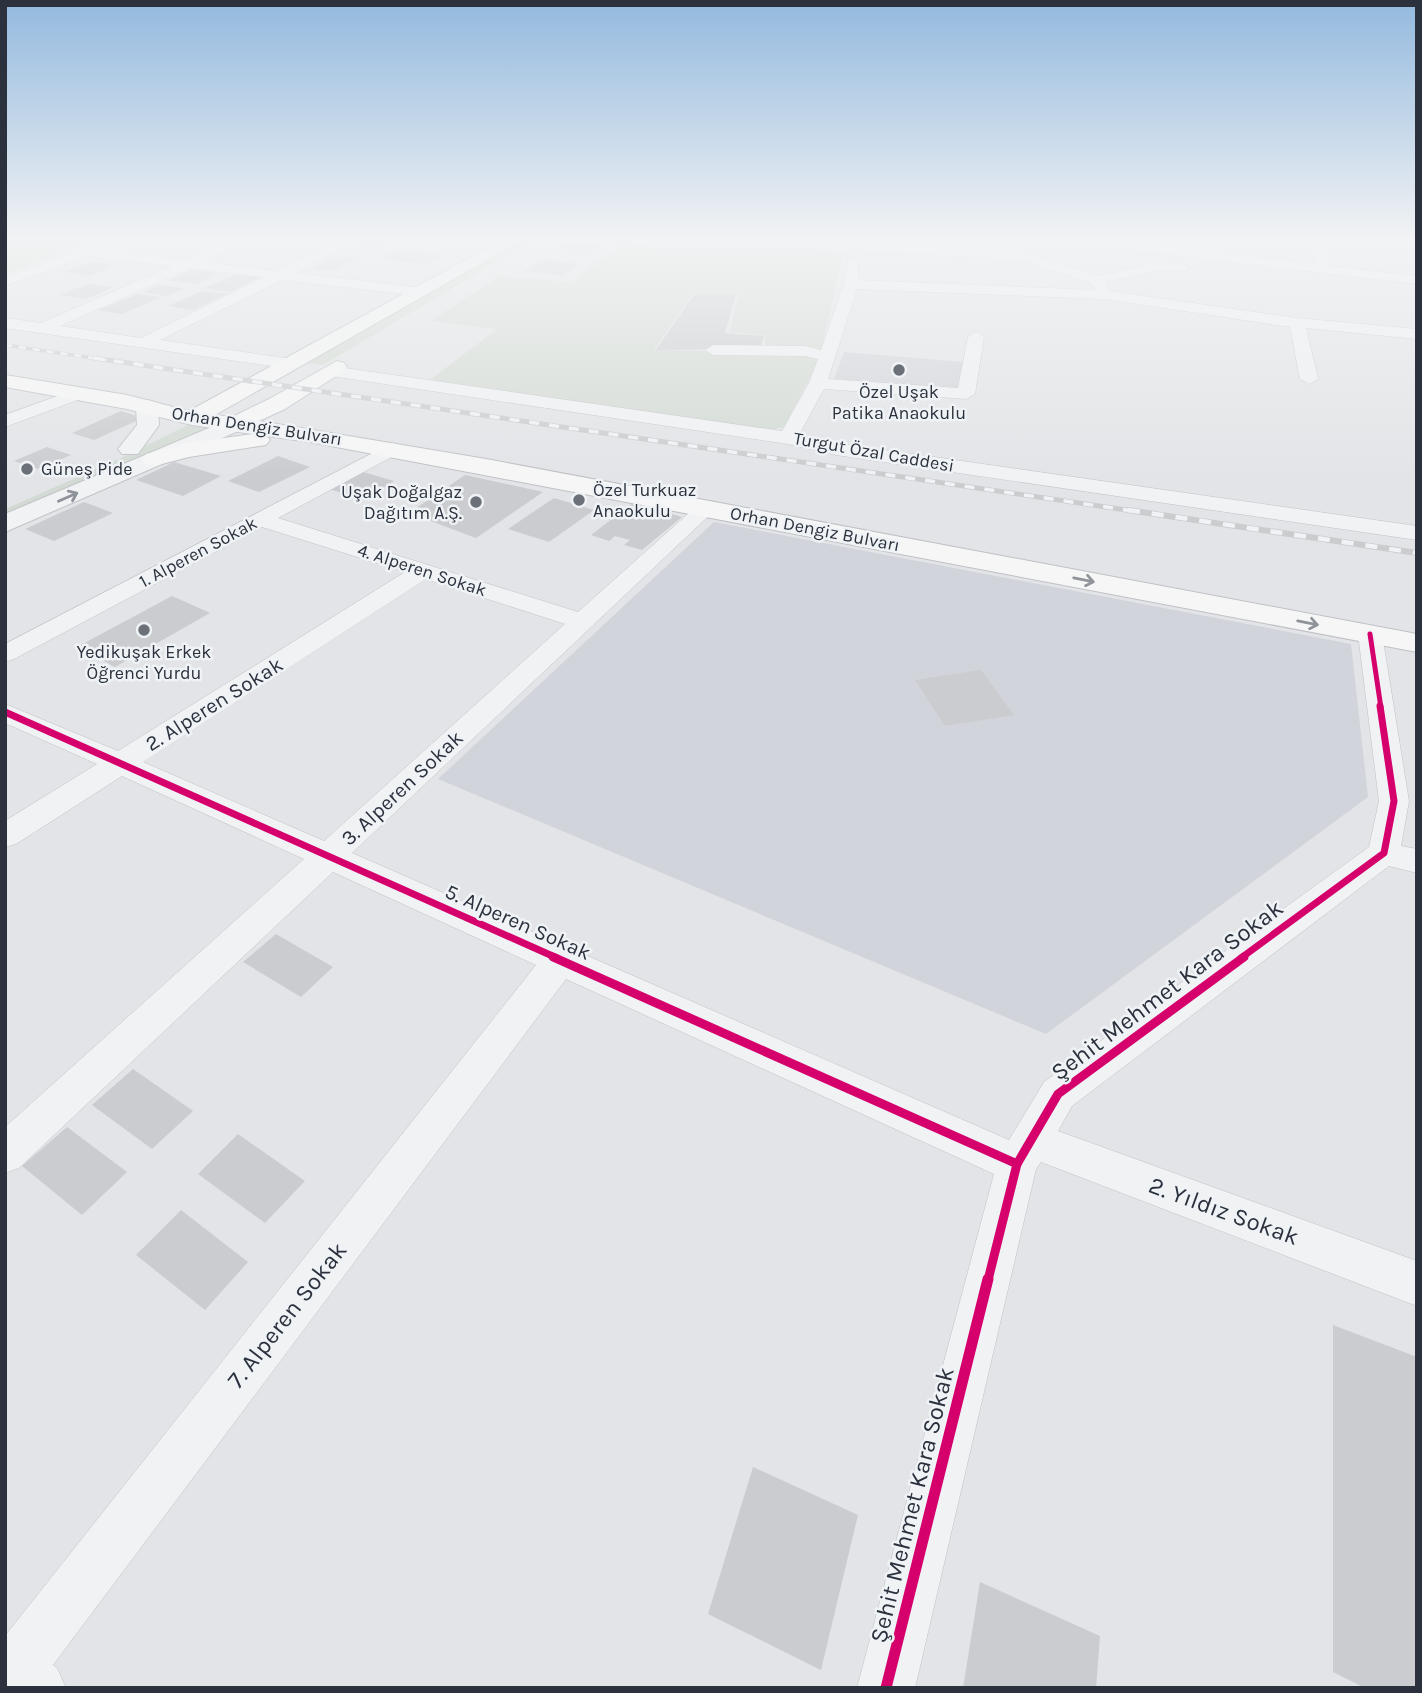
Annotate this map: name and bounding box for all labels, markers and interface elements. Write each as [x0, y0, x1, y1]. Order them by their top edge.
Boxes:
marker: Özel Uşak Patika Anaokulu [891, 362, 907, 378]
place label: Özel Uşak Patika Anaokulu [832, 381, 966, 424]
street label: Orhan Dengiz Bulvarı [170, 402, 344, 450]
street label: Turgut Özal Caddesi [792, 427, 956, 477]
place label: Güneş Pide [41, 458, 133, 480]
marker: Güneş Pide [19, 461, 35, 477]
place label: Özel Turkuaz Anaokulu [593, 479, 696, 522]
place label: Uşak Doğalgaz Dağıtım A.Ş. [341, 481, 462, 524]
one-way arrow [57, 490, 78, 503]
marker: Özel Turkuaz Anaokulu [571, 492, 587, 508]
marker: Uşak Doğalgaz Dağıtım A.Ş. [468, 494, 484, 510]
street label: Orhan Dengiz Bulvarı [728, 502, 902, 556]
street label: 1. Alperen Sokak [135, 512, 261, 592]
street label: 4. Alperen Sokak [355, 539, 489, 601]
one-way arrow [1072, 574, 1095, 587]
one-way arrow [1296, 616, 1319, 630]
marker: Yedikuşak Erkek Öğrenci Yurdu [136, 622, 152, 638]
place label: Yedikuşak Erkek Öğrenci Yurdu [77, 641, 211, 684]
street label: 2. Alperen Sokak [141, 652, 287, 756]
street label: 3. Alperen Sokak [336, 725, 468, 851]
street label: 5. Alperen Sokak [441, 879, 595, 965]
street label: Şehit Mehmet Kara Sokak [1046, 894, 1288, 1086]
street label: 2. Yıldız Sokak [1145, 1171, 1303, 1251]
street label: 7. Alperen Sokak [221, 1237, 353, 1393]
street label: Şehit Mehmet Kara Sokak [864, 1364, 960, 1646]

